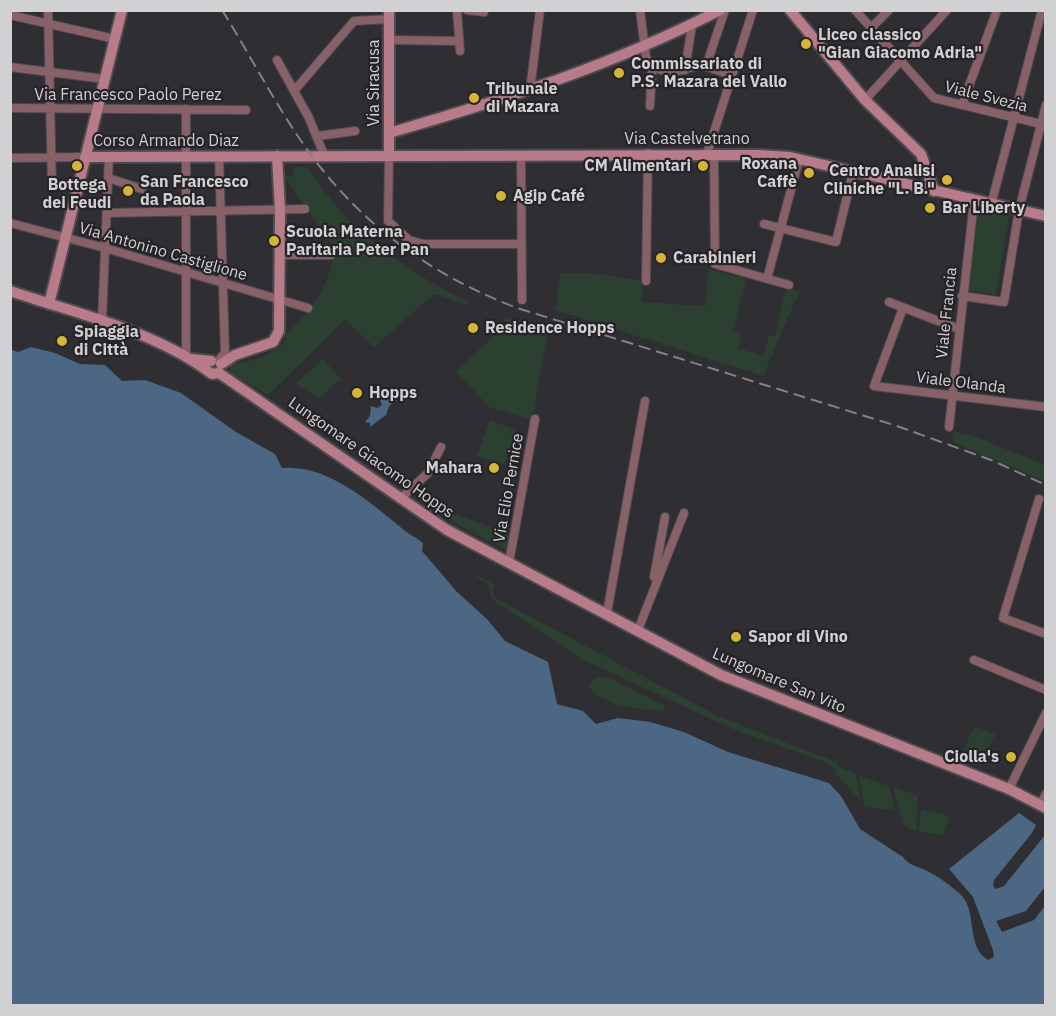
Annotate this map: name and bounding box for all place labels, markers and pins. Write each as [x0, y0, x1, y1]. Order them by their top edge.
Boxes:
place label: Liceo classico "Gian Giacomo Adria" [818, 25, 982, 63]
marker: Liceo classico "Gian Giacomo Adria" [799, 37, 813, 51]
place label: Commissariato di P.S. Mazara del Vallo [631, 54, 787, 92]
marker: Commissariato di P.S. Mazara del Vallo [612, 66, 626, 80]
place label: Tribunale di Mazara [486, 79, 559, 117]
marker: Tribunale di Mazara [467, 91, 481, 105]
place label: Roxana Caffè [741, 154, 797, 192]
place label: CM Alimentari [584, 156, 691, 176]
marker: Bottega dei Feudi [70, 159, 84, 173]
marker: CM Alimentari [696, 159, 710, 173]
place label: Centro Analisi Cliniche "L. B." [823, 161, 935, 199]
marker: Roxana Caffè [802, 166, 816, 180]
place label: San Francesco da Paola [140, 172, 249, 210]
marker: Centro Analisi Cliniche "L. B." [940, 173, 954, 187]
place label: Bottega dei Feudi [43, 175, 111, 213]
marker: San Francesco da Paola [121, 184, 135, 198]
place label: Agip Café [513, 186, 585, 206]
marker: Agip Café [494, 189, 508, 203]
place label: Bar Liberty [942, 198, 1025, 218]
marker: Bar Liberty [923, 201, 937, 215]
place label: Scuola Materna Paritaria Peter Pan [286, 222, 429, 260]
marker: Scuola Materna Paritaria Peter Pan [267, 234, 281, 248]
place label: Carabinieri [673, 248, 756, 268]
marker: Carabinieri [654, 251, 668, 265]
place label: Residence Hopps [485, 318, 615, 338]
marker: Residence Hopps [466, 321, 480, 335]
place label: Spiaggia di Città [74, 322, 139, 360]
marker: Spiaggia di Città [55, 334, 69, 348]
place label: Hopps [369, 383, 417, 403]
marker: Hopps [350, 386, 364, 400]
place label: Mahara [426, 458, 482, 478]
marker: Mahara [487, 461, 501, 475]
place label: Sapor di Vino [748, 627, 848, 647]
marker: Sapor di Vino [729, 630, 743, 644]
place label: Ciolla's [944, 747, 999, 767]
marker: Ciolla's [1004, 750, 1018, 764]

